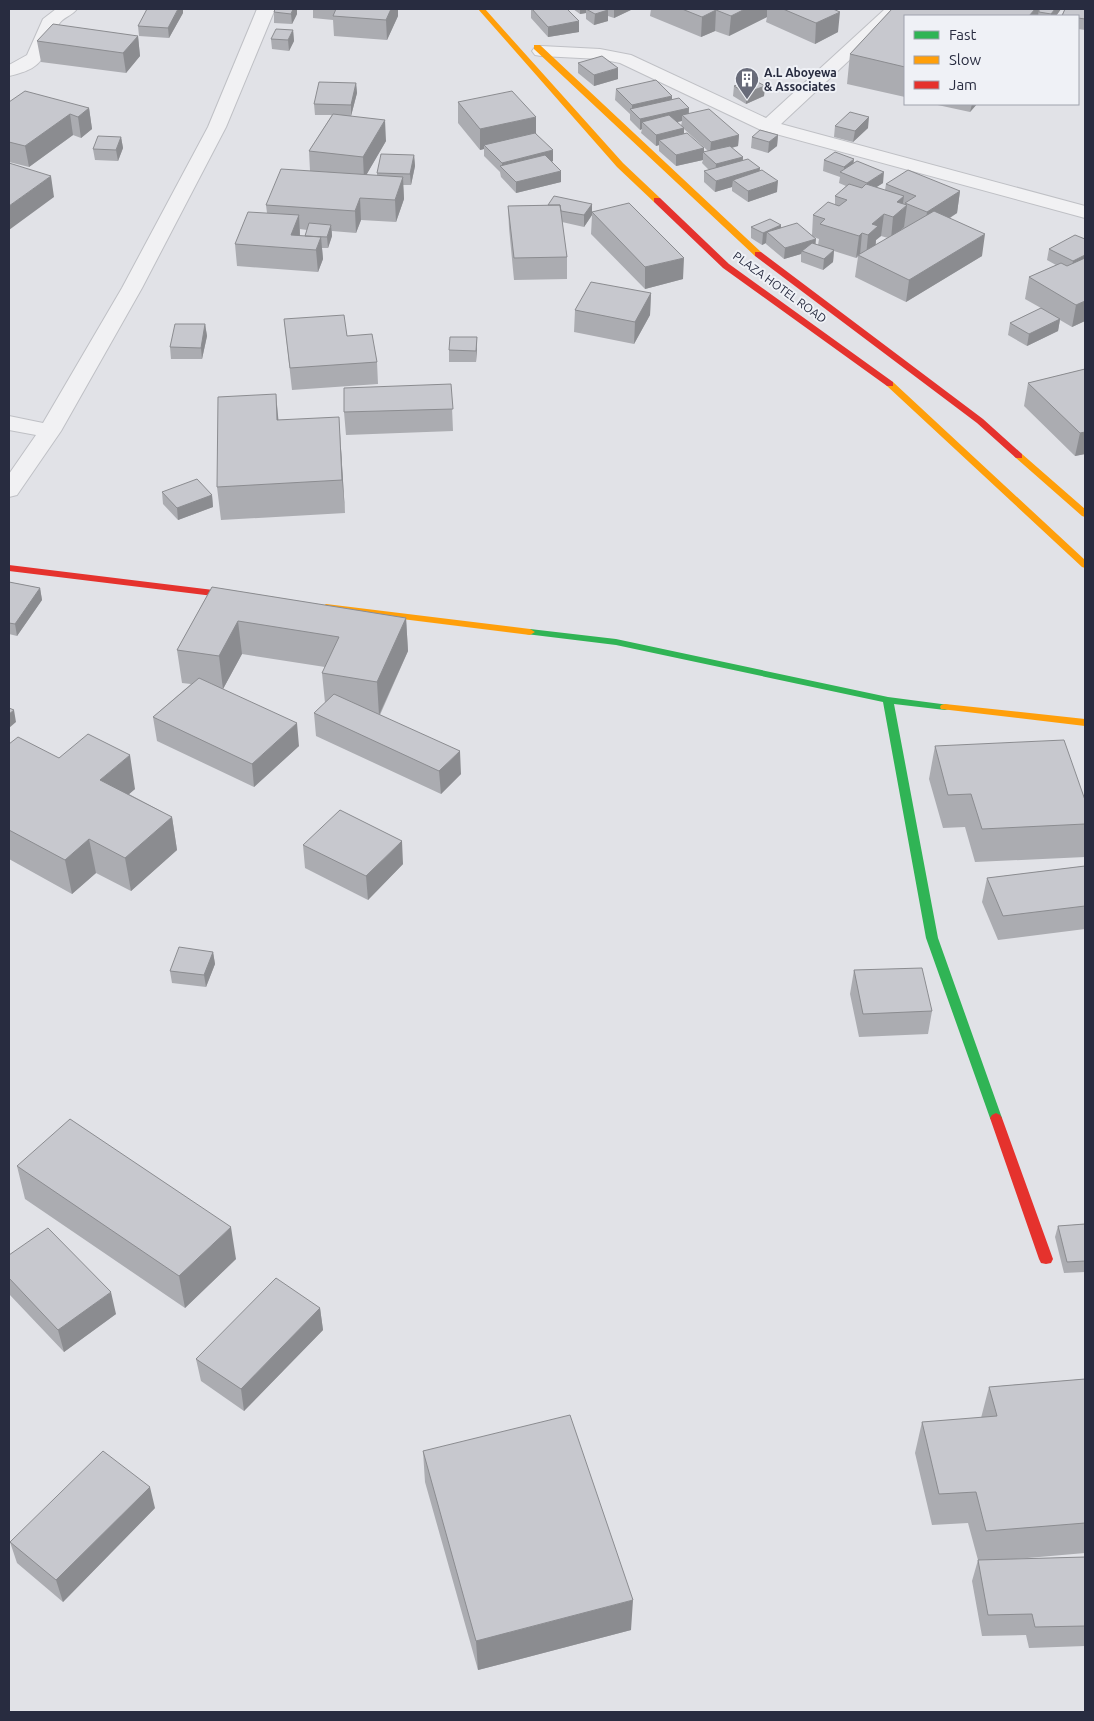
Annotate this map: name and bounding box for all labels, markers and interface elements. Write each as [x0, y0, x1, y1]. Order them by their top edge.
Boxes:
legend [904, 15, 1079, 105]
text: Fast [949, 26, 977, 43]
text: Slow [949, 51, 982, 68]
building icon: A.L Aboyewa & Associates [734, 66, 760, 100]
place label: A.L Aboyewa & Associates [764, 66, 837, 93]
text: Jam [949, 76, 977, 93]
street label: PLAZA HOTEL ROAD [731, 249, 829, 325]

